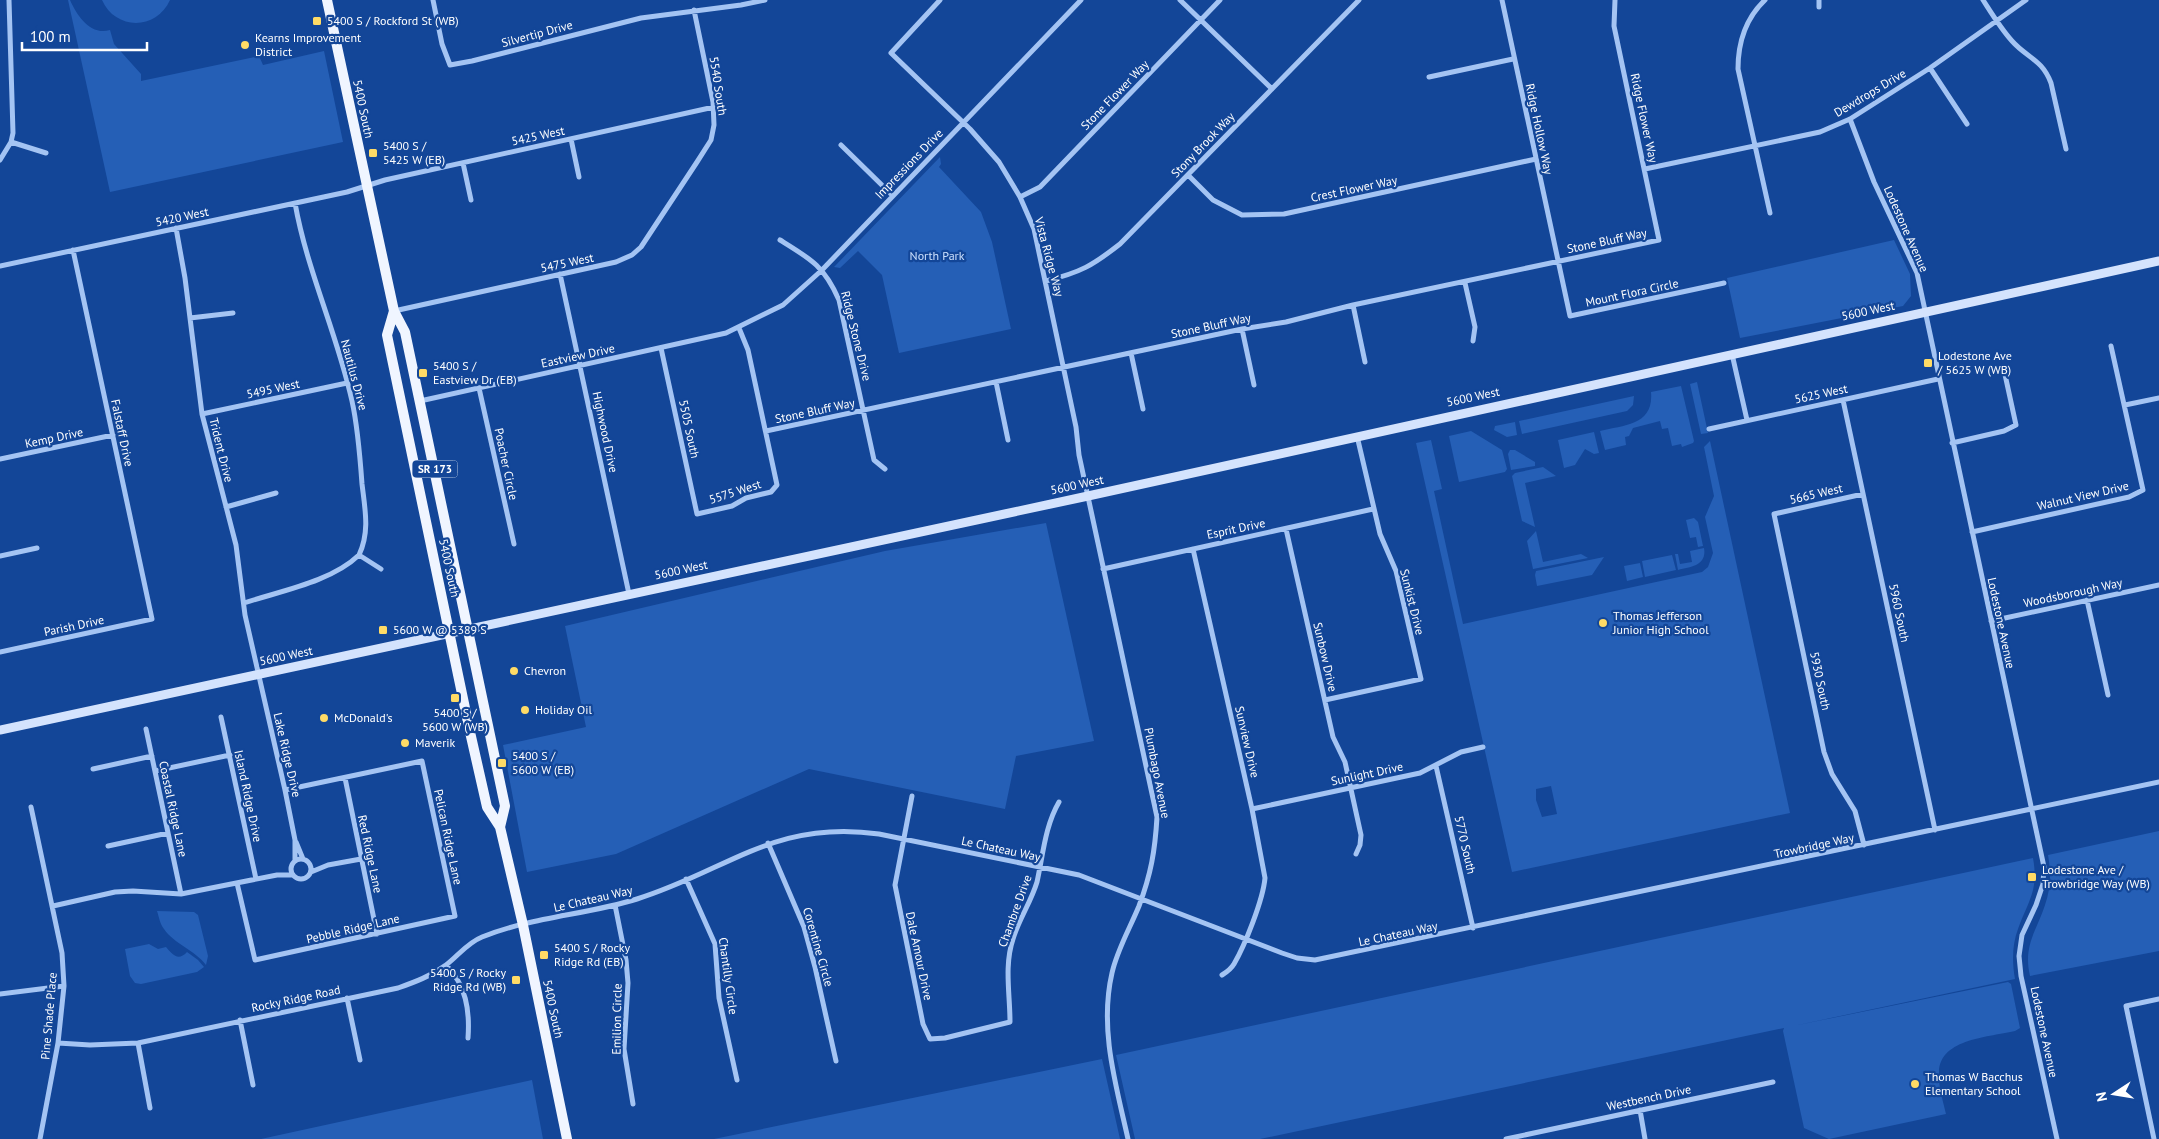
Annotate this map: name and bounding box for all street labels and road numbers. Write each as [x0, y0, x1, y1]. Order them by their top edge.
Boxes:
street label: Silvertip Drive [500, 17, 574, 50]
street label: 5540 South [706, 55, 731, 116]
street label: Stone Flower Way [1077, 56, 1152, 133]
street label: Dewdrops Drive [1831, 65, 1908, 120]
street label: Ridge Flower Way [1628, 72, 1661, 165]
street label: 5400 South [350, 78, 377, 139]
street label: Ridge Hollow Way [1522, 82, 1557, 176]
street label: Stony Brook Way [1168, 109, 1238, 180]
street label: 5425 West [510, 123, 566, 148]
street label: Impressions Drive [872, 126, 946, 202]
street label: Crest Flower Way [1309, 172, 1399, 205]
street label: Lodestone Avenue [1881, 183, 1932, 274]
street label: 5420 West [154, 204, 210, 229]
street label: Vista Ridge Way [1031, 215, 1067, 299]
street label: Stone Bluff Way [1566, 225, 1649, 256]
street label: 5475 West [539, 250, 595, 275]
street label: Mount Flora Circle [1584, 275, 1680, 310]
street label: Ridge Stone Drive [838, 289, 875, 382]
street label: 5600 West [1840, 298, 1896, 323]
street label: Stone Bluff Way [1170, 310, 1253, 341]
street label: Nautilus Drive [338, 338, 371, 412]
street label: Eastview Drive [540, 340, 616, 371]
street label: 5495 West [245, 376, 301, 401]
street label: 5625 West [1793, 381, 1849, 406]
street label: 5600 West [1445, 384, 1501, 409]
street label: Highwood Drive [590, 390, 621, 474]
street label: Stone Bluff Way [774, 395, 857, 426]
street label: Falstaff Drive [108, 398, 137, 468]
street label: 5505 South [676, 398, 703, 459]
street label: Trident Drive [206, 416, 237, 484]
street label: Kemp Drive [23, 424, 84, 451]
street label: Poacher Circle [492, 427, 521, 501]
road number: SR 173 [412, 460, 458, 478]
street label: 5600 West [1049, 472, 1105, 497]
street label: 5575 West [707, 476, 763, 507]
street label: Walnut View Drive [2036, 478, 2130, 513]
street label: 5665 West [1788, 480, 1844, 507]
street label: Esprit Drive [1205, 515, 1267, 542]
street label: 5400 South [436, 537, 463, 598]
street label: 5600 West [653, 557, 709, 582]
street label: Sunkist Drive [1397, 567, 1428, 636]
street label: Woodsborough Way [2022, 575, 2124, 610]
street label: Lodestone Avenue [1984, 576, 2018, 670]
street label: 5960 South [1886, 582, 1913, 643]
street label: Parish Drive [42, 612, 105, 639]
street label: Sunbow Drive [1310, 621, 1341, 693]
street label: 5600 West [258, 643, 314, 668]
street label: 5930 South [1807, 650, 1834, 711]
street label: Sunview Drive [1232, 705, 1263, 779]
street label: Lake Ridge Drive [270, 711, 304, 799]
street label: Plumbago Avenue [1141, 726, 1174, 820]
street label: Island Ridge Drive [231, 749, 266, 843]
street label: Sunlight Drive [1329, 759, 1404, 788]
street label: Coastal Ridge Lane [156, 760, 191, 858]
street label: Pelican Ridge Lane [431, 788, 466, 886]
street label: Red Ridge Lane [355, 813, 386, 894]
street label: 5770 South [1452, 814, 1479, 875]
street label: Trowbridge Way [1773, 830, 1856, 861]
street label: Le Chateau Way [960, 833, 1042, 864]
street label: Chambre Drive [995, 873, 1035, 949]
street label: Le Chateau Way [552, 882, 634, 915]
street label: Corentine Circle [800, 905, 837, 988]
street label: Pebble Ridge Lane [305, 910, 401, 947]
street label: Dale Amour Drive [903, 910, 936, 1002]
street label: Le Chateau Way [1357, 918, 1439, 949]
street label: Chantilly Circle [716, 936, 741, 1015]
street label: Pine Shade Place [37, 972, 60, 1060]
street label: 5400 South [540, 978, 567, 1039]
street label: Rocky Ridge Road [250, 982, 342, 1015]
street label: Emilion Circle [608, 983, 625, 1055]
street label: Lodestone Avenue [2027, 985, 2061, 1079]
street label: Westbench Drive [1605, 1081, 1692, 1114]

